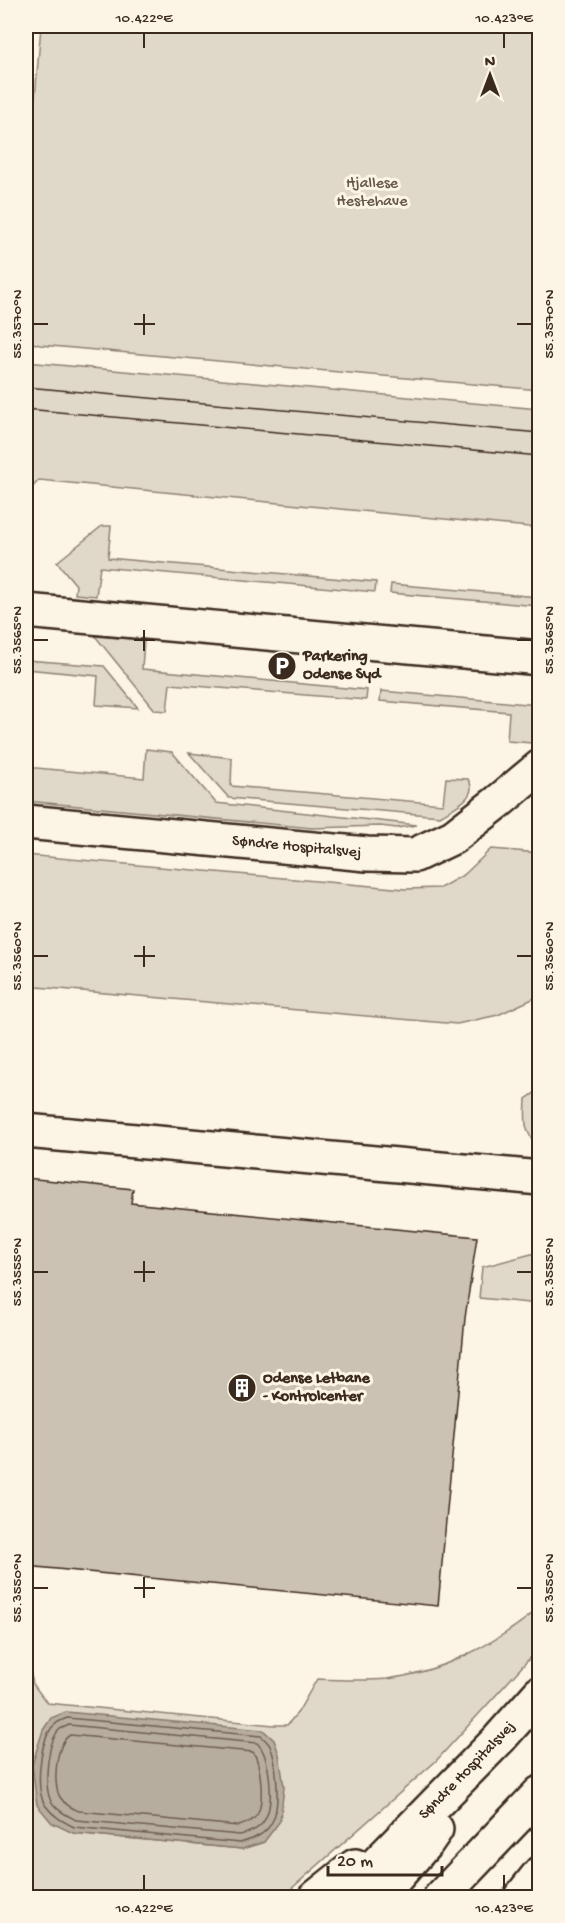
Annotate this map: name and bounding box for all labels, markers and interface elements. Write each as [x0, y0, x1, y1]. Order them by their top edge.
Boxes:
text: 10.422°E [114, 10, 173, 28]
text: 10.423°E [474, 10, 533, 28]
north arrow [460, 45, 520, 105]
text: N [485, 54, 496, 73]
park label: Hjallese Hestehave [337, 175, 408, 212]
text: 55.3570°N [9, 289, 27, 359]
text: 55.3570°N [541, 289, 559, 359]
text: 55.3565°N [9, 606, 27, 674]
text: 55.3565°N [541, 606, 559, 674]
place label: Parkering Odense Syd [302, 648, 382, 685]
parking icon: Parkering Odense Syd [266, 650, 298, 682]
street label: Søndre Hospitalsvej [231, 832, 362, 863]
text: 55.3560°N [9, 921, 27, 990]
text: 55.3560°N [541, 921, 559, 990]
text: 55.3555°N [9, 1238, 27, 1306]
text: 55.3555°N [541, 1238, 559, 1306]
place label: Odense Letbane - Kontrolcenter [263, 1370, 370, 1407]
building icon: Odense Letbane - Kontrolcenter [226, 1372, 258, 1404]
text: 55.3550°N [9, 1553, 27, 1623]
text: 55.3550°N [541, 1553, 559, 1623]
street label: Søndre Hospitalsvej [415, 1718, 520, 1824]
scale bar [328, 1839, 442, 1877]
text: 20 m [337, 1852, 373, 1873]
text: 10.422°E [114, 1900, 173, 1918]
text: 10.423°E [474, 1900, 533, 1918]

